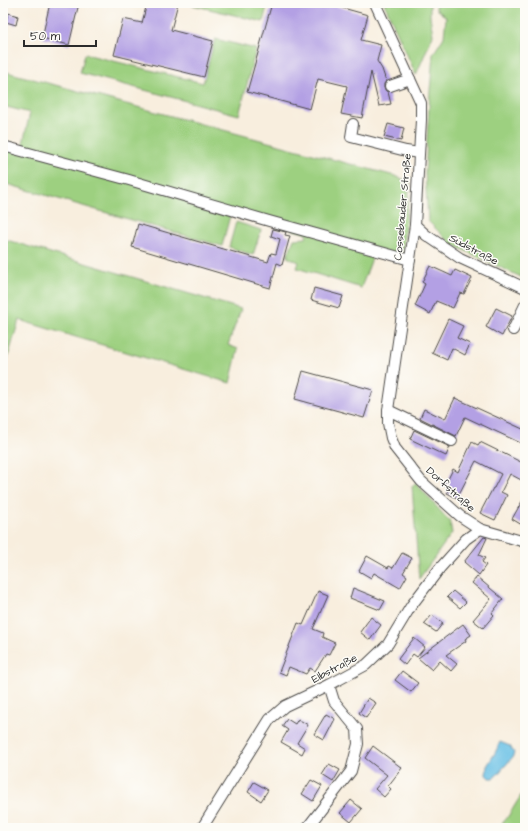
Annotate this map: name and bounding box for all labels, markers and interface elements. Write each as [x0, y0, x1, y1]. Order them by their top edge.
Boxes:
scale bar [24, 22, 96, 48]
text: 50 m [30, 28, 61, 45]
street label: Cossebauder Straße [390, 153, 415, 261]
street label: Südstraße [447, 230, 501, 269]
street label: Dorfstraße [423, 463, 479, 515]
street label: Elbstraße [309, 650, 360, 687]

